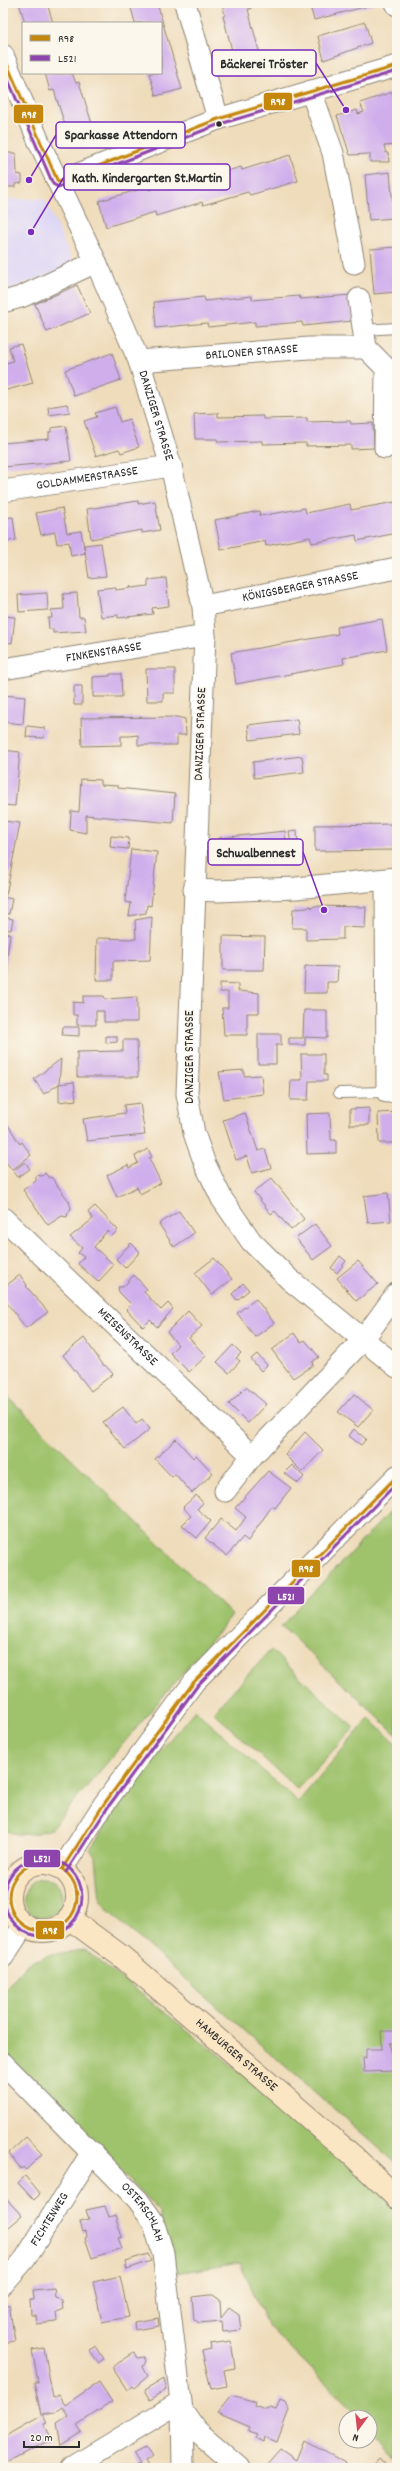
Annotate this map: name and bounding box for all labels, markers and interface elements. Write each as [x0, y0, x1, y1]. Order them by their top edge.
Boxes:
legend [22, 22, 162, 74]
text: R98 [58, 31, 74, 48]
callout: Bäckerei Tröster [212, 50, 316, 76]
text: L521 [58, 51, 76, 68]
text: Bäckerei Tröster [220, 55, 309, 75]
line badge: R98 [263, 92, 293, 111]
text: R98 [271, 95, 286, 111]
line badge: R98 [13, 104, 44, 124]
text: R98 [22, 108, 37, 124]
unlabelled marker [214, 119, 224, 129]
callout: Sparkasse Attendorn [56, 122, 185, 148]
text: Sparkasse Attendorn [65, 126, 178, 146]
callout: Kath. Kindergarten St.Martin [64, 164, 230, 190]
text: Kath. Kindergarten St.Martin [72, 169, 223, 189]
street label: BRILONER STRASSE [205, 339, 299, 365]
street label: DANZIGER STRASSE [133, 368, 178, 463]
street label: GOLDAMMERSTRASSE [35, 462, 139, 495]
street label: KÖNIGSBERGER STRASSE [240, 566, 360, 608]
street label: FINKENSTRASSE [64, 637, 143, 668]
street label: DANZIGER STRASSE [190, 687, 212, 781]
callout: Schwalbennest [208, 839, 303, 865]
text: Schwalbennest [216, 844, 297, 864]
street label: DANZIGER STRASSE [181, 1010, 200, 1104]
street label: MEISENSTRASSE [93, 1303, 162, 1371]
line badge: R98 [291, 1559, 321, 1578]
text: R98 [299, 1562, 314, 1578]
line badge: L521 [267, 1586, 305, 1605]
text: L521 [278, 1590, 294, 1606]
line badge: L521 [23, 1849, 61, 1868]
text: L521 [34, 1852, 50, 1868]
line badge: R98 [35, 1920, 65, 1940]
text: R98 [43, 1924, 58, 1940]
street label: HAMBURGER STRASSE [191, 2014, 282, 2096]
street label: OSTERSCHLAH [116, 2178, 168, 2244]
street label: FICHTENWEG [26, 2189, 74, 2250]
north arrow [338, 2409, 378, 2449]
scale bar [24, 2423, 79, 2449]
text: N [351, 2428, 361, 2445]
text: 20 m [30, 2430, 53, 2447]

